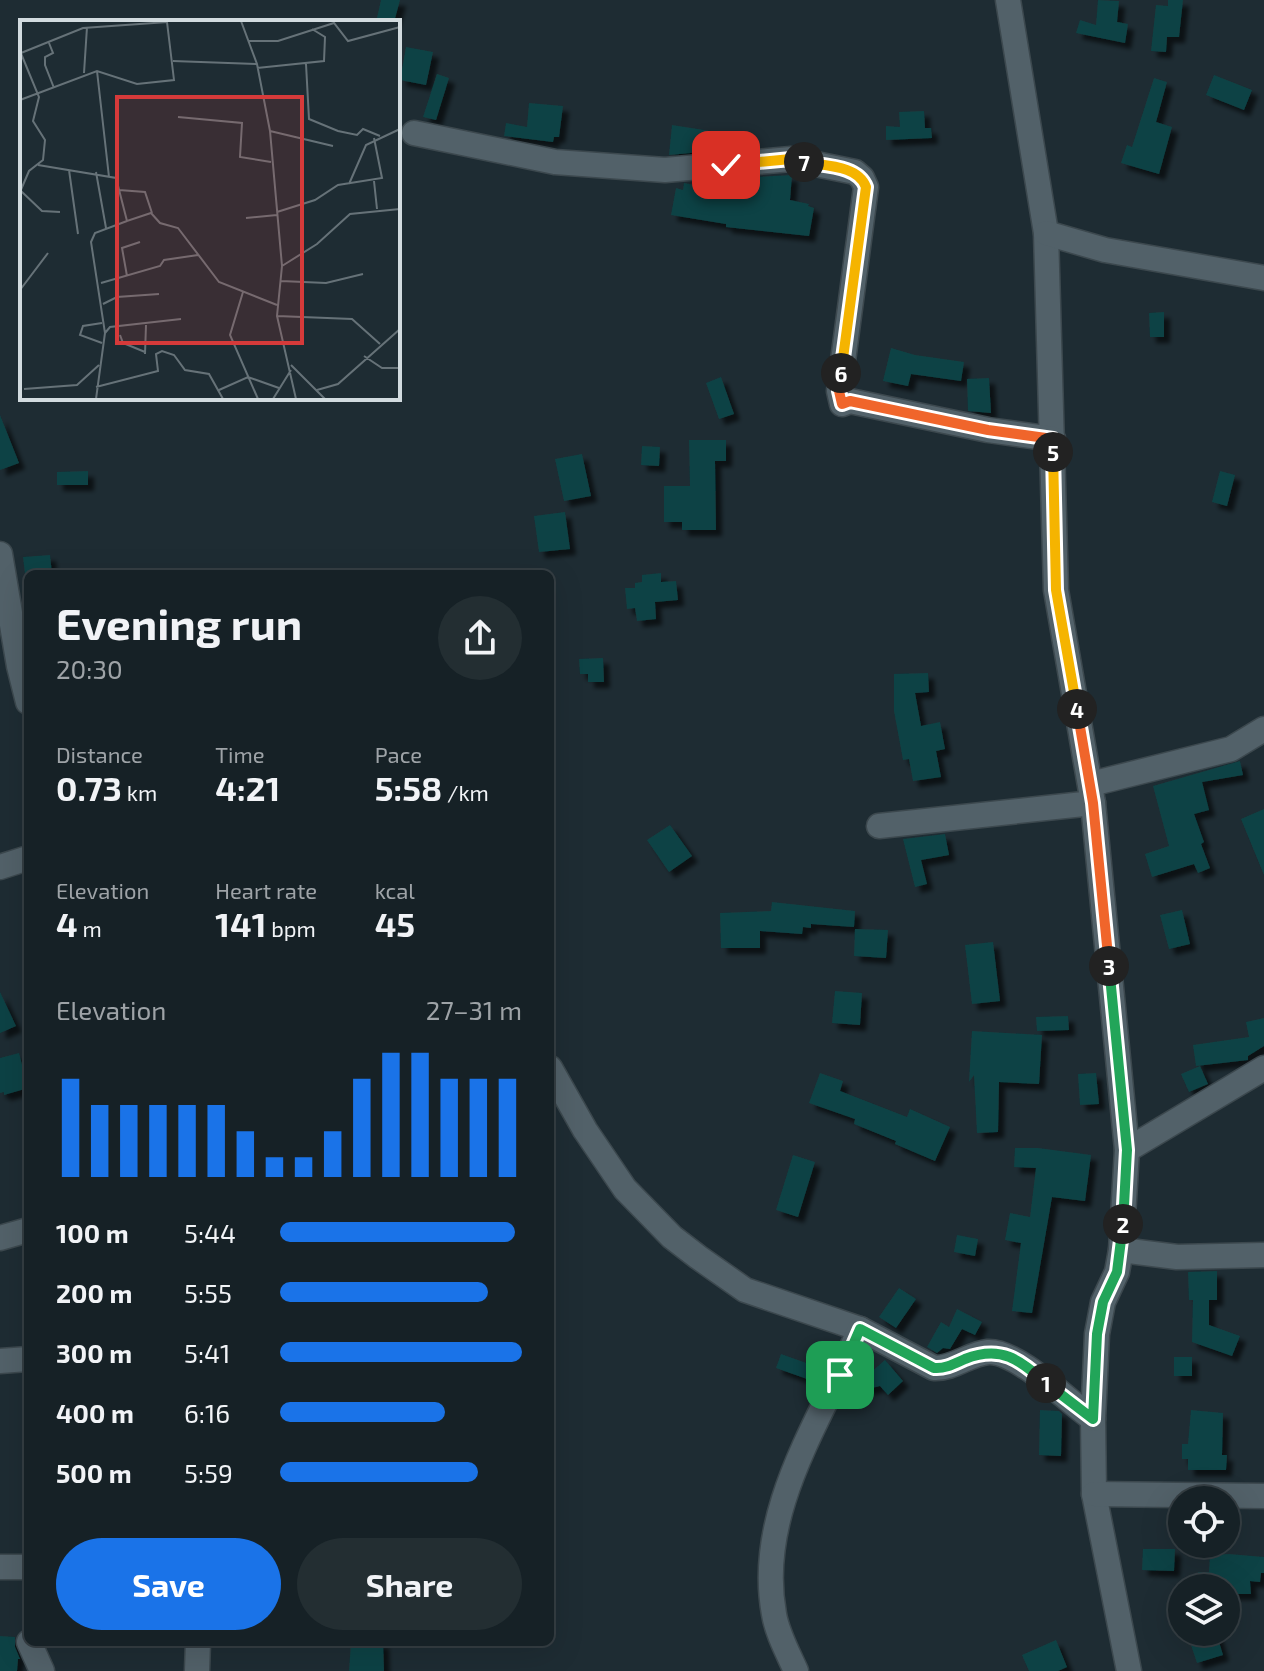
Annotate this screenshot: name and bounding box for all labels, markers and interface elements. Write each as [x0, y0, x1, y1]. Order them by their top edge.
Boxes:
inset map [20, 20, 400, 400]
pin [692, 131, 760, 199]
pin: 7 [784, 142, 824, 182]
icon: check [704, 143, 748, 187]
text: 7 [798, 149, 810, 175]
pin: 6 [821, 353, 861, 393]
text: 6 [835, 360, 847, 386]
pin: 5 [1033, 432, 1073, 472]
text: 5 [1047, 439, 1059, 465]
text: Evening run [56, 596, 302, 649]
button: share [438, 596, 522, 680]
text: 20:30 [56, 653, 123, 684]
pin: 4 [1057, 689, 1097, 729]
text: 4 [1070, 696, 1084, 722]
text: Distance [56, 741, 143, 767]
text: Time [215, 741, 265, 767]
text: Pace [375, 741, 422, 767]
text: 0.73 [56, 767, 122, 808]
text: 4:21 [215, 767, 280, 808]
text: 5:58 [375, 767, 442, 808]
text: km [122, 779, 157, 805]
text: /km [442, 779, 489, 805]
text: Elevation [56, 877, 149, 903]
text: Heart rate [215, 877, 317, 903]
text: kcal [375, 877, 415, 903]
text: 4 [56, 903, 78, 944]
text: 141 [215, 903, 266, 944]
text: 45 [375, 903, 415, 944]
text: m [78, 915, 102, 941]
text: bpm [266, 915, 316, 941]
pin: 3 [1089, 946, 1129, 986]
text: 3 [1103, 953, 1115, 979]
text: Elevation [56, 994, 166, 1025]
text: 27–31 m [426, 994, 522, 1025]
pin: 2 [1103, 1204, 1143, 1244]
text: 2 [1117, 1211, 1129, 1237]
text: 100 m [56, 1217, 129, 1248]
text: 5:44 [184, 1217, 236, 1248]
text: 200 m [56, 1277, 132, 1308]
text: 5:55 [184, 1277, 232, 1308]
text: 300 m [56, 1337, 132, 1368]
text: 5:41 [184, 1337, 230, 1368]
pin [806, 1341, 874, 1409]
icon: arrive [818, 1353, 862, 1397]
pin: 1 [1026, 1363, 1066, 1403]
text: 1 [1041, 1370, 1051, 1396]
text: 400 m [56, 1397, 134, 1428]
text: 6:16 [184, 1397, 230, 1428]
text: 500 m [56, 1457, 132, 1488]
text: 5:59 [184, 1457, 233, 1488]
map controls [1168, 1486, 1240, 1646]
button: locate [1168, 1486, 1240, 1558]
button: Save [56, 1538, 281, 1630]
button: Share [297, 1538, 522, 1630]
button: layers [1168, 1574, 1240, 1646]

